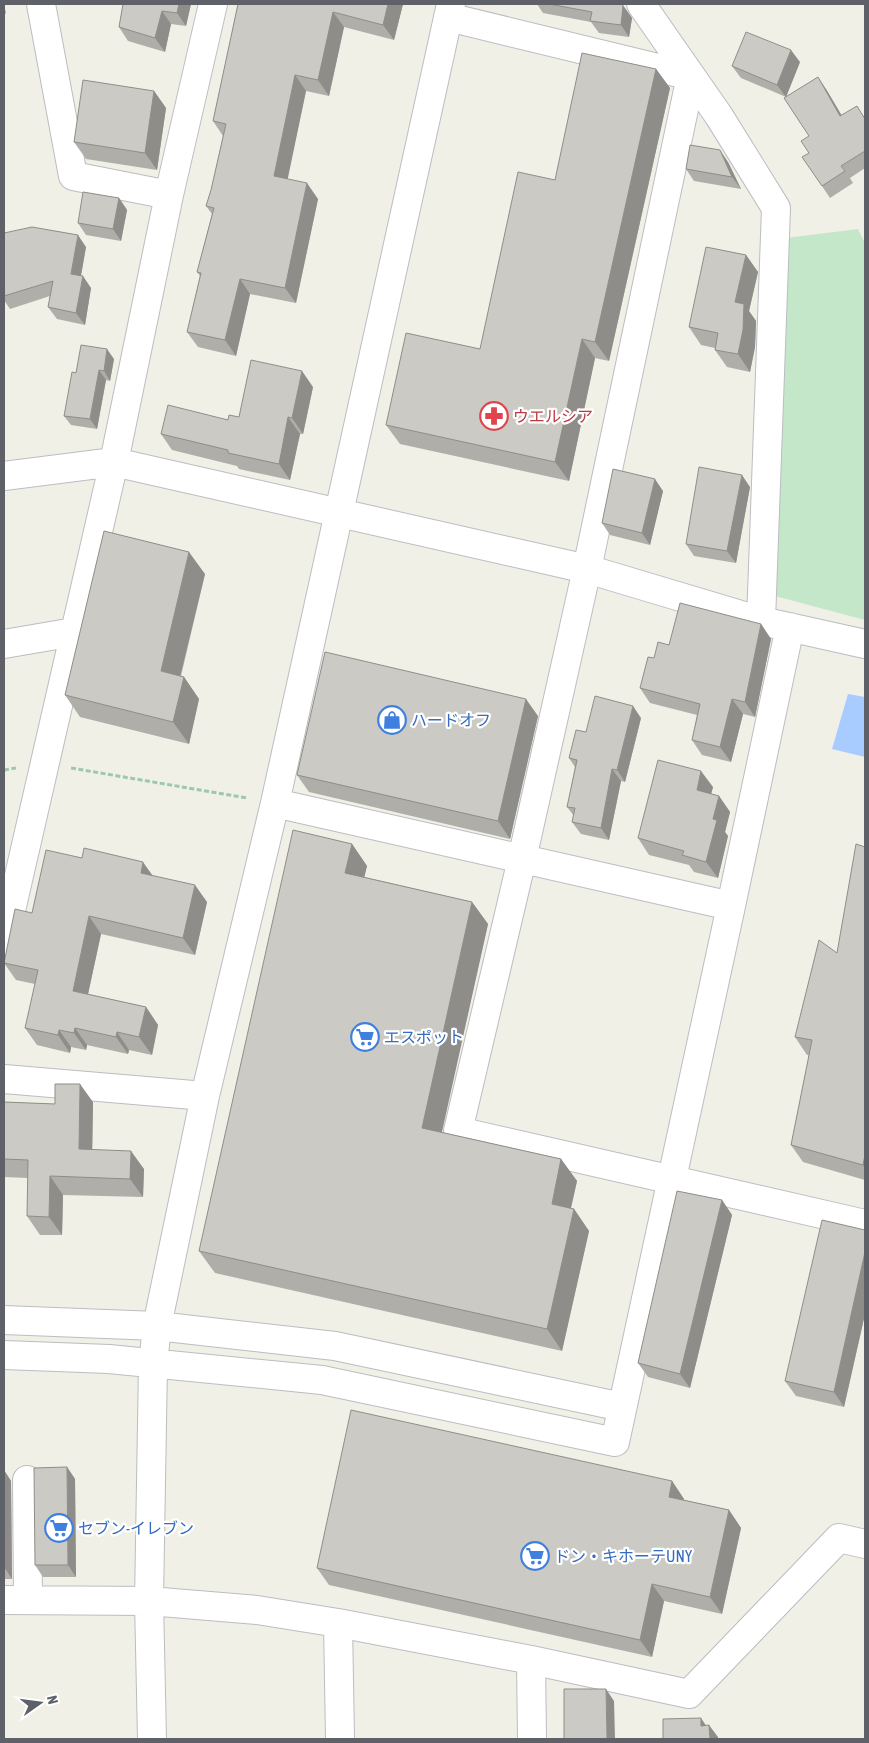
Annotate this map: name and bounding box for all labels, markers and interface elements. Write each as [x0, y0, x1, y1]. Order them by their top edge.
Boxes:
pharmacy icon: ウエルシア [479, 401, 509, 431]
place label: ウエルシア [513, 407, 593, 425]
shop icon: ハードオフ [377, 705, 407, 735]
place label: ハードオフ [411, 711, 491, 729]
supermarket icon: エスポット [350, 1022, 380, 1052]
place label: エスポット [384, 1028, 464, 1046]
supermarket icon: セブン-イレブン [44, 1513, 74, 1543]
place label: セブン-イレブン [78, 1519, 194, 1537]
supermarket icon: ドン・キホーテUNY [520, 1541, 550, 1571]
place label: ドン・キホーテUNY [554, 1547, 693, 1565]
north arrow [15, 1678, 65, 1728]
text: N [44, 1694, 61, 1706]

